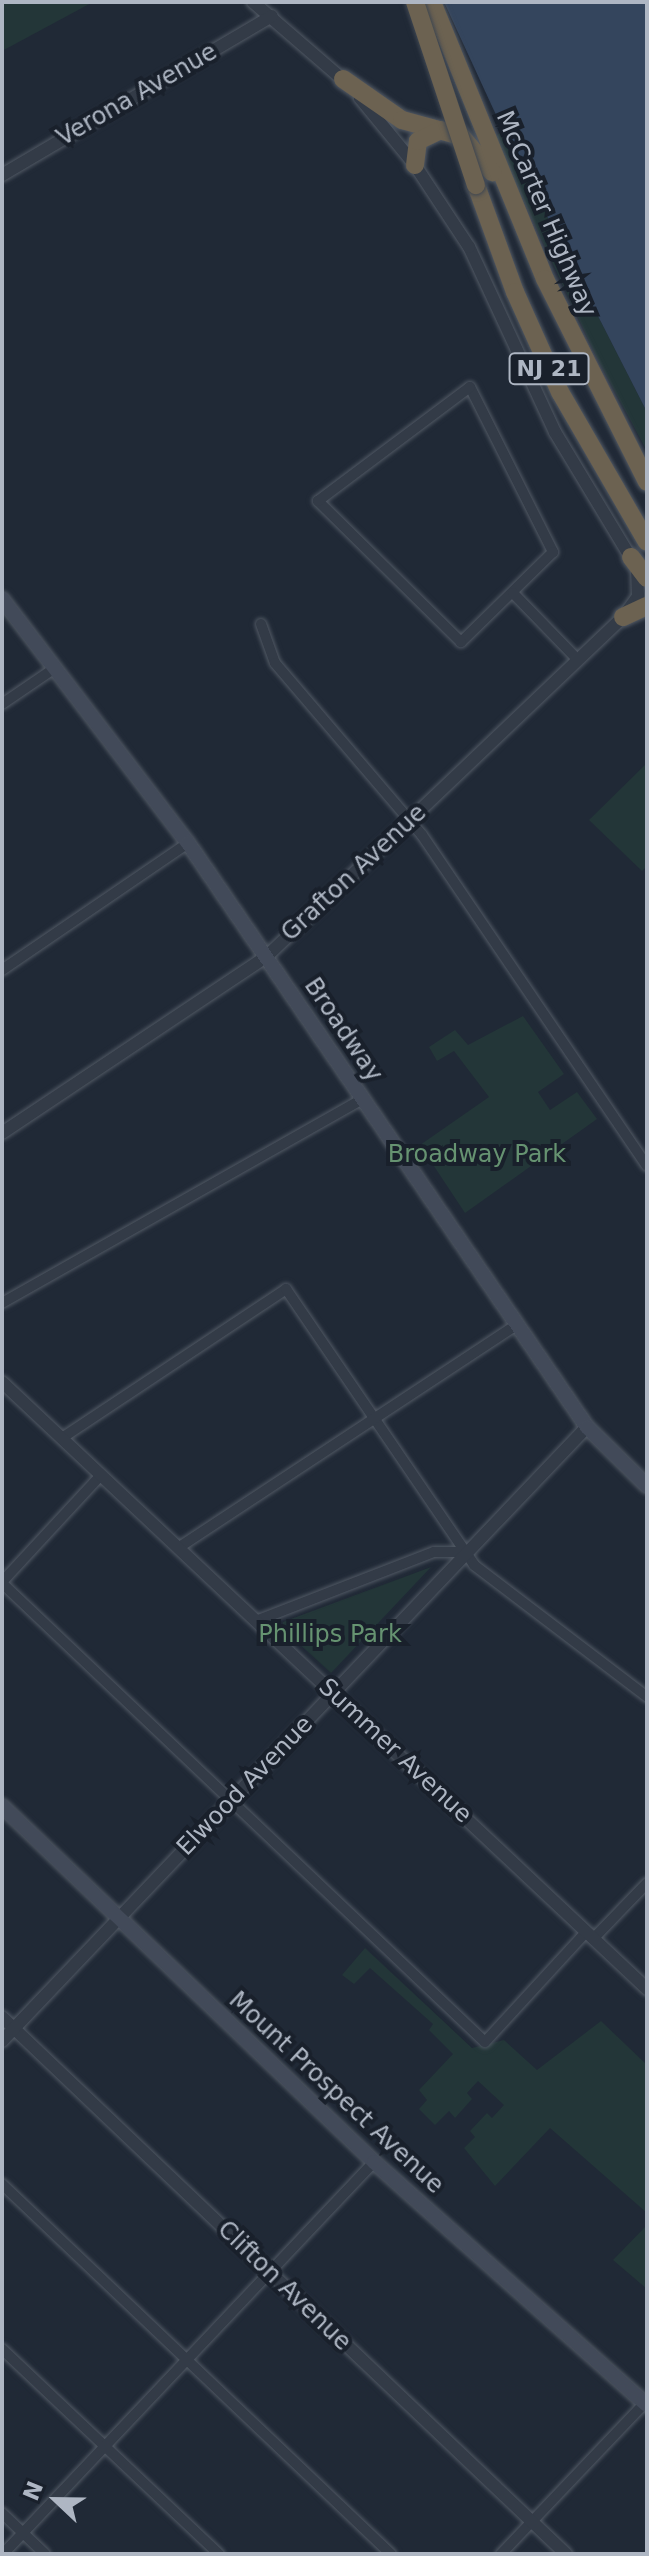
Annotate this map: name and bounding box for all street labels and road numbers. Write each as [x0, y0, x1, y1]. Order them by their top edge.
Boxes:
street label: Verona Avenue [52, 38, 222, 152]
street label: McCarter Highway [490, 107, 602, 321]
road number: NJ 21 [507, 351, 591, 387]
street label: Grafton Avenue [276, 799, 432, 947]
street label: Broadway [298, 973, 388, 1087]
street label: Summer Avenue [313, 1673, 477, 1829]
street label: Elwood Avenue [171, 1710, 319, 1862]
street label: Mount Prospect Avenue [223, 1986, 449, 2200]
street label: Clifton Avenue [211, 2215, 357, 2357]

